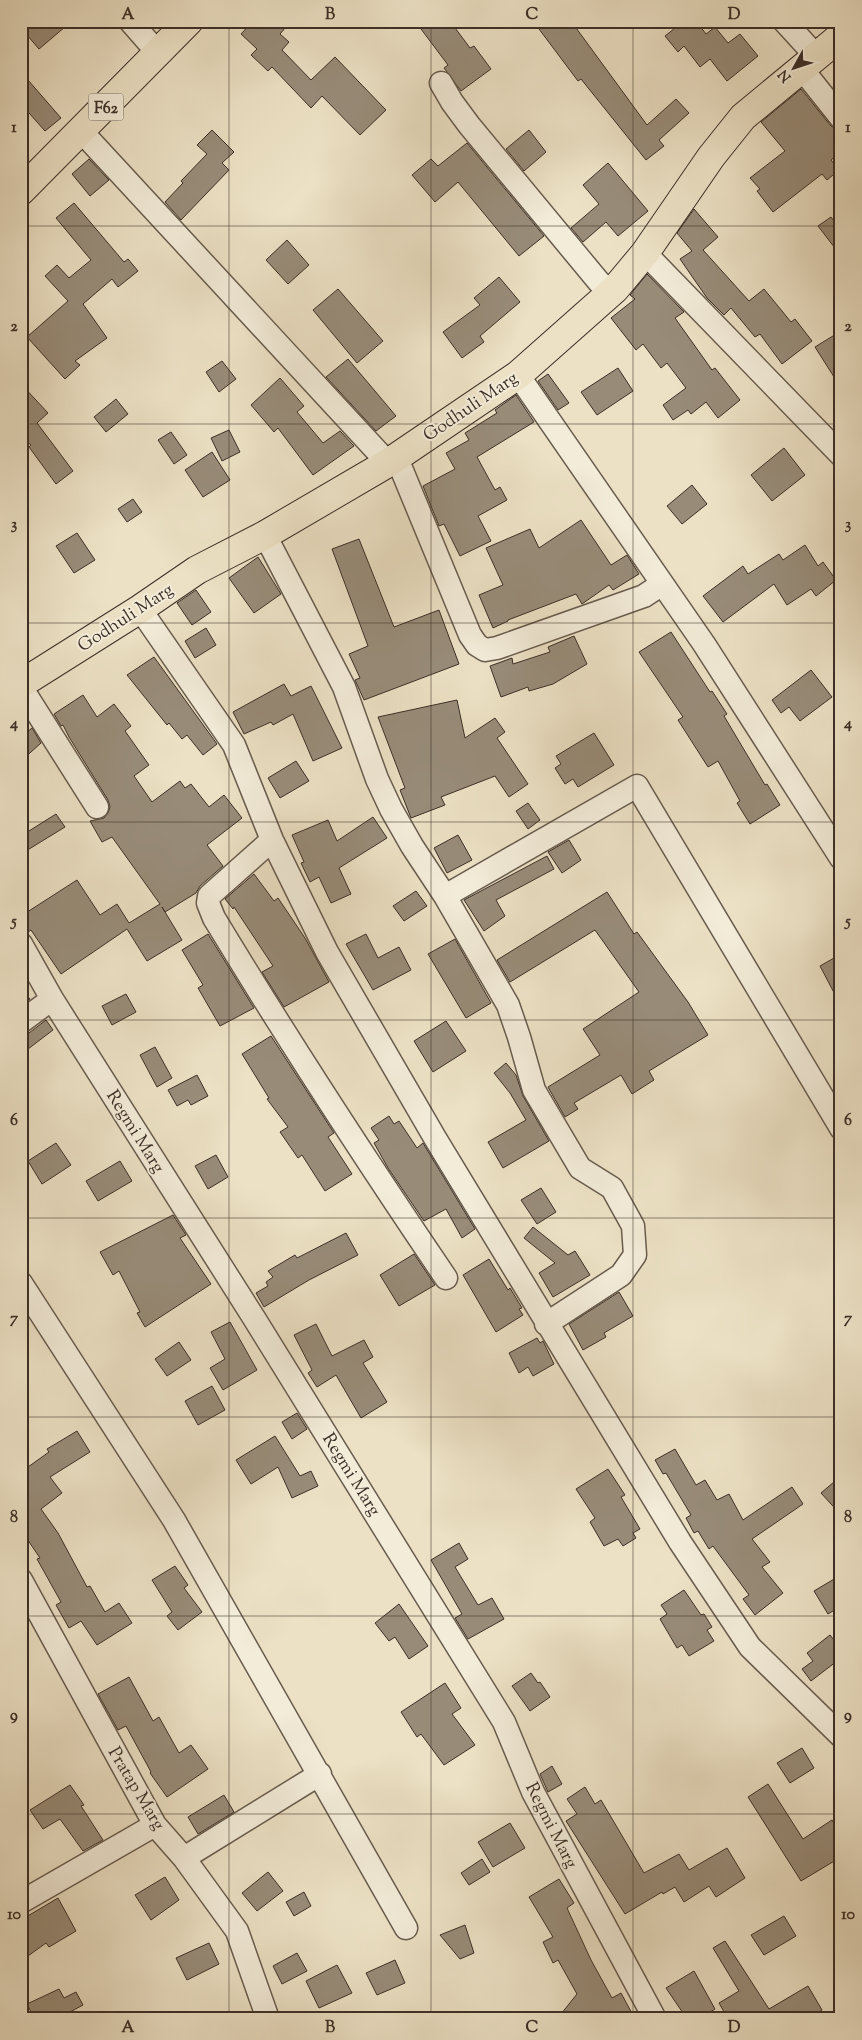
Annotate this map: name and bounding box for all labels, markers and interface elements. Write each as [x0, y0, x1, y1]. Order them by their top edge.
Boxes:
text: A [122, 4, 135, 27]
text: B [325, 4, 335, 27]
text: C [526, 4, 539, 27]
text: D [728, 4, 741, 27]
north arrow [770, 42, 820, 92]
text: N [774, 64, 797, 86]
road number: F62 [88, 94, 124, 120]
text: 1 [11, 117, 17, 140]
text: 1 [845, 117, 851, 140]
text: 2 [10, 316, 18, 339]
text: 2 [844, 316, 852, 339]
street label: Godhuli Marg [418, 366, 524, 449]
text: 3 [11, 514, 18, 537]
text: 3 [845, 514, 852, 537]
street label: Godhuli Marg [73, 578, 179, 659]
text: 4 [9, 713, 18, 736]
text: 4 [843, 713, 852, 736]
text: 5 [9, 911, 17, 934]
text: 5 [843, 911, 851, 934]
street label: Regmi Marg [98, 1086, 170, 1179]
text: 6 [10, 1110, 18, 1133]
text: 6 [844, 1110, 852, 1133]
text: 7 [10, 1308, 19, 1331]
text: 7 [844, 1308, 853, 1331]
street label: Regmi Marg [314, 1429, 386, 1522]
text: 8 [10, 1507, 18, 1530]
text: 8 [844, 1507, 852, 1530]
text: 9 [10, 1705, 18, 1728]
text: 9 [844, 1705, 852, 1728]
street label: Pratap Marg [100, 1742, 170, 1836]
street label: Regmi Marg [517, 1778, 583, 1874]
text: 10 [7, 1904, 21, 1927]
text: 10 [841, 1904, 855, 1927]
text: A [122, 2017, 135, 2040]
text: B [325, 2017, 335, 2040]
text: C [526, 2017, 539, 2040]
text: D [728, 2017, 741, 2040]

